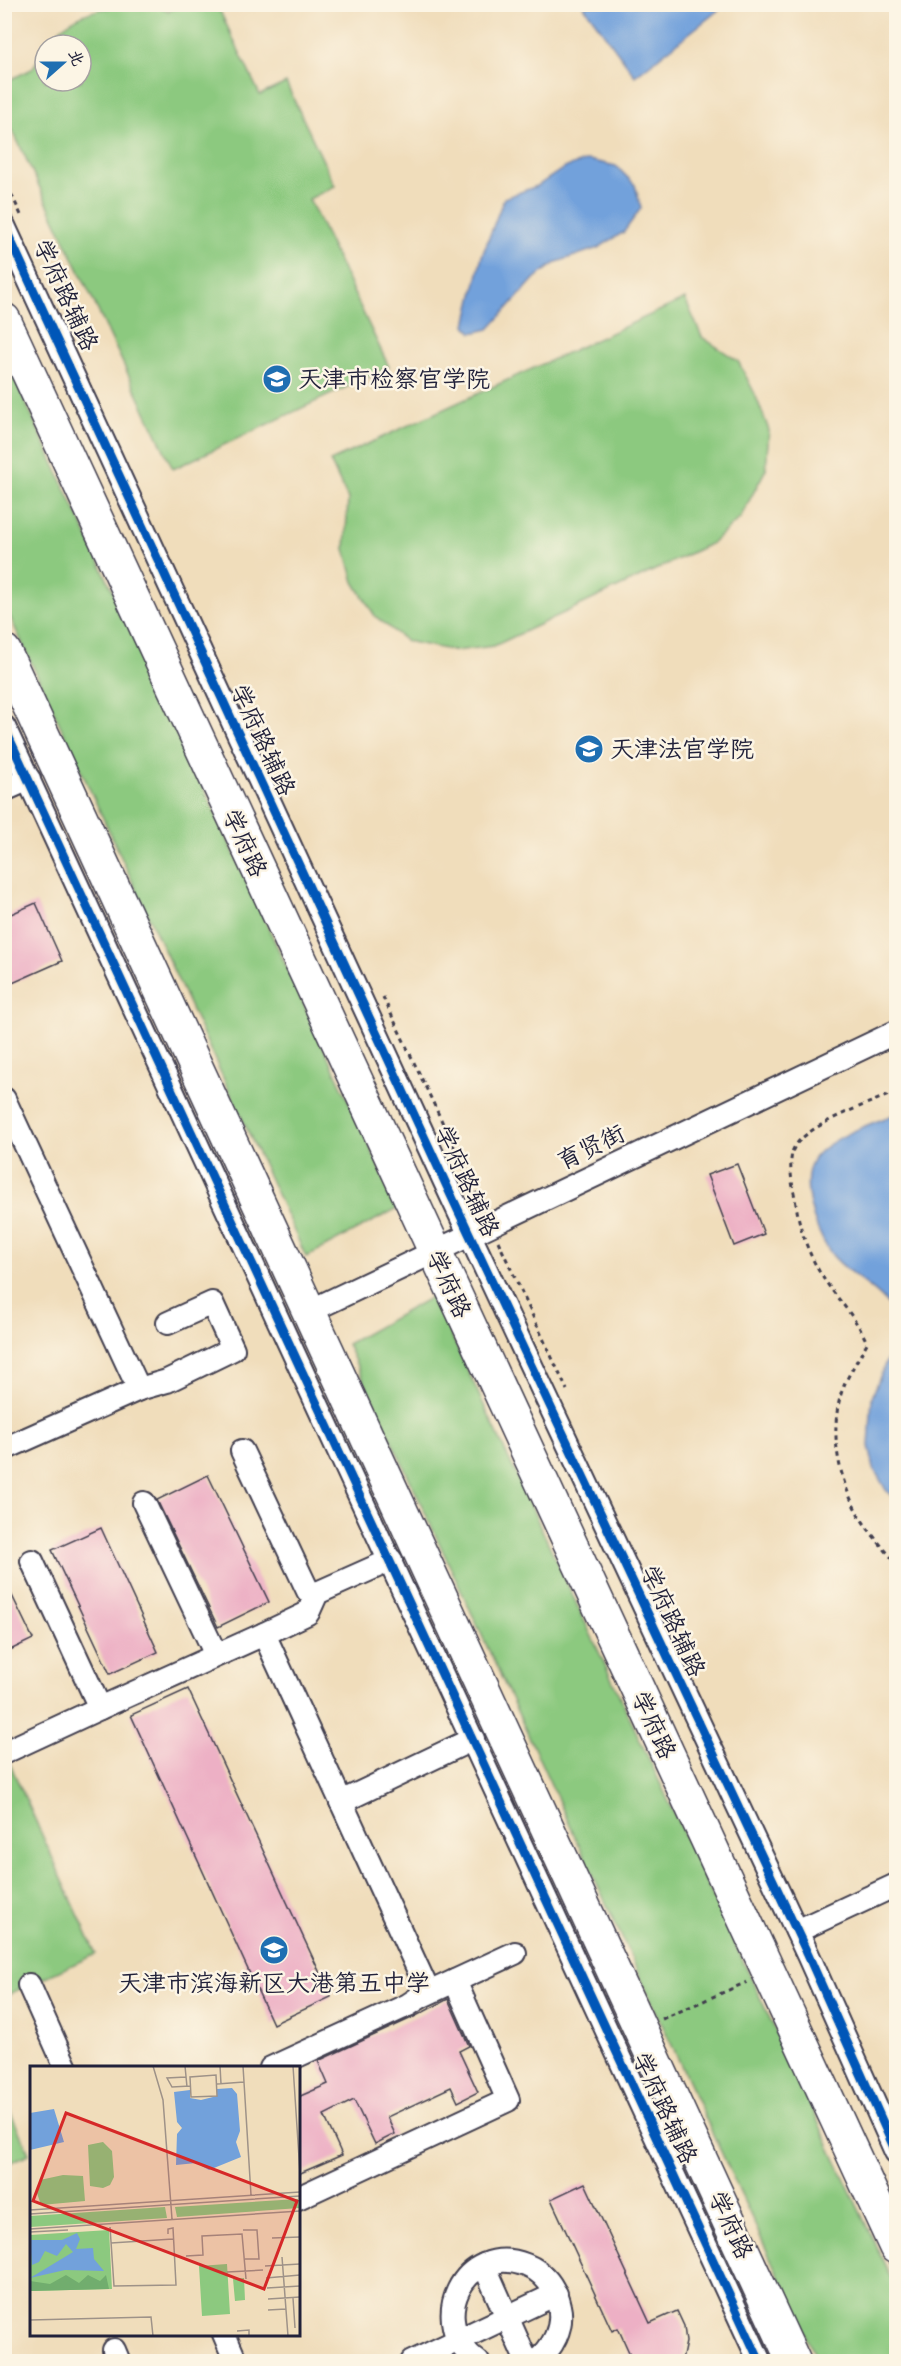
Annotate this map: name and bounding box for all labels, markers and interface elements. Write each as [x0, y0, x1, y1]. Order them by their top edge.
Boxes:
north arrow [33, 33, 93, 93]
text: 北 [61, 47, 89, 70]
street label: 学府路辅路 [23, 234, 105, 358]
school or university icon: 天津市检察官学院 [261, 363, 293, 395]
place label: 天津市检察官学院 [298, 364, 490, 399]
street label: 学府路辅路 [220, 679, 302, 803]
school or university icon: 天津法官学院 [573, 733, 605, 765]
place label: 天津法官学院 [610, 734, 754, 769]
street label: 学府路 [212, 804, 274, 884]
street label: 育贤街 [552, 1118, 632, 1181]
street label: 学府路辅路 [424, 1120, 506, 1244]
street label: 学府路 [416, 1245, 478, 1325]
street label: 学府路辅路 [630, 1560, 712, 1684]
street label: 学府路 [621, 1686, 683, 1766]
school or university icon: 天津市滨海新区大港第五中学 [258, 1934, 290, 1966]
place label: 天津市滨海新区大港第五中学 [118, 1968, 430, 2003]
street label: 学府路辅路 [622, 2047, 704, 2171]
inset map [30, 2066, 300, 2336]
street label: 学府路 [698, 2186, 760, 2266]

